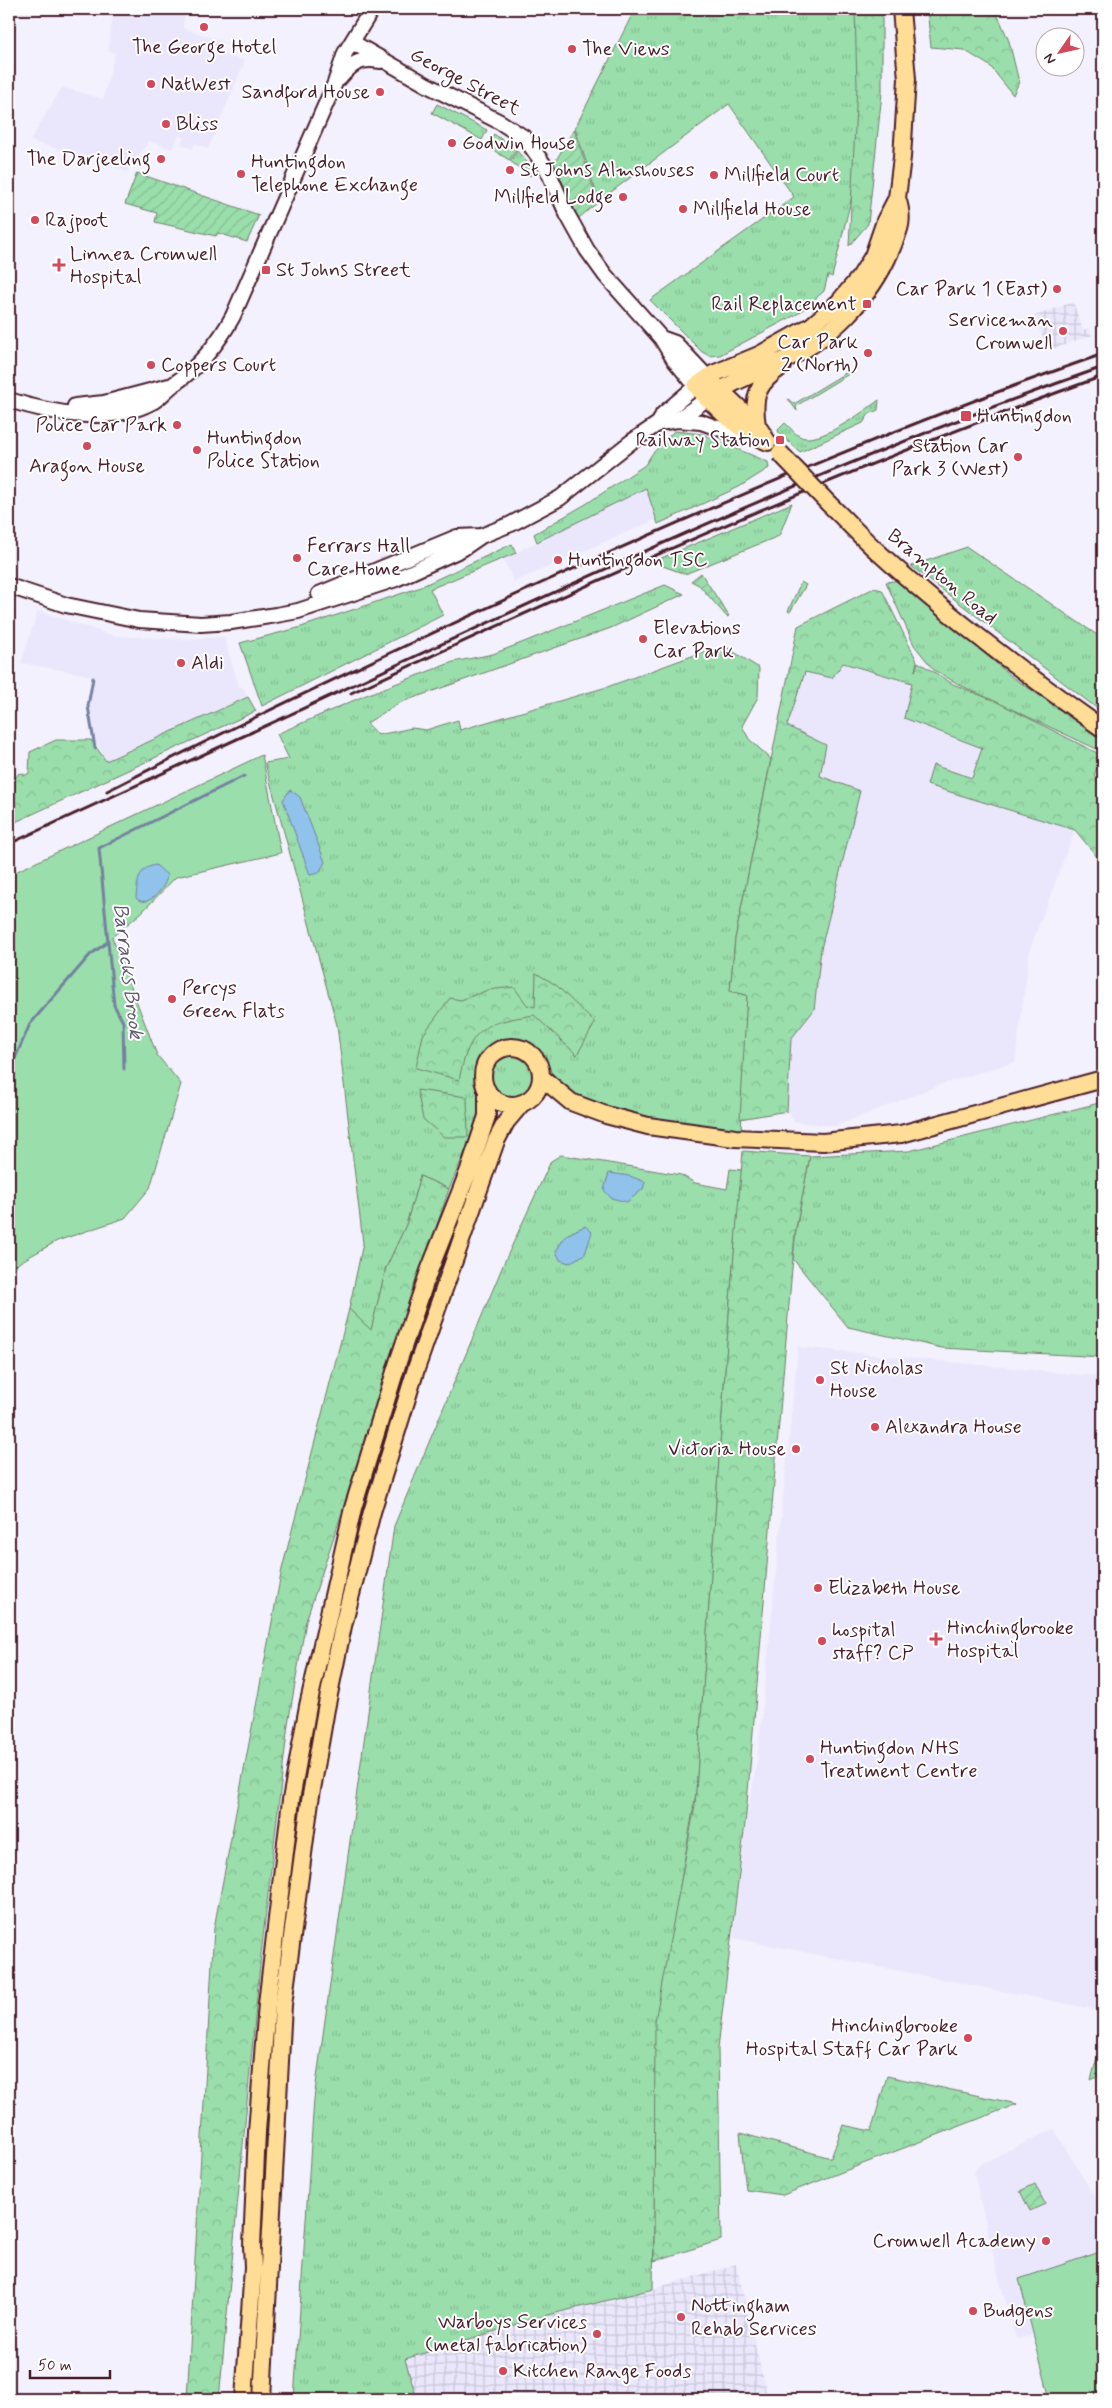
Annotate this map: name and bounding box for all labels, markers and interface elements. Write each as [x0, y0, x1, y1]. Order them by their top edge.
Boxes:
marker: The George Hotel [198, 21, 210, 33]
north arrow [1034, 28, 1084, 78]
place label: The George Hotel [132, 34, 276, 63]
place label: The Views [582, 36, 670, 63]
street label: George Street [405, 42, 525, 123]
marker: The Views [566, 43, 578, 55]
text: N [1040, 50, 1060, 68]
place label: NatWest [161, 71, 231, 98]
marker: NatWest [145, 78, 157, 90]
place label: Sandford House [242, 79, 370, 108]
marker: Sandford House [374, 86, 386, 98]
place label: Bliss [176, 111, 218, 138]
marker: Bliss [160, 118, 172, 130]
place label: Godwin House [462, 130, 575, 157]
marker: Godwin House [446, 137, 458, 149]
place label: The Darjeeling [26, 146, 151, 175]
place label: Huntingdon Telephone Exchange [251, 149, 418, 201]
marker: The Darjeeling [155, 153, 167, 165]
place label: St Johns Almshouses [520, 157, 694, 184]
place label: Millfield Court [724, 162, 839, 189]
marker: St Johns Almshouses [504, 164, 516, 176]
marker: Huntingdon Telephone Exchange [235, 168, 247, 180]
marker: Millfield Court [708, 169, 720, 181]
place label: Millfield Lodge [494, 184, 613, 213]
marker: Millfield Lodge [617, 191, 629, 203]
place label: Millfield House [693, 196, 811, 223]
marker: Millfield House [677, 203, 689, 215]
place label: Rajpoot [45, 207, 109, 234]
marker: Rajpoot [29, 214, 41, 226]
place label: Linnea Cromwell Hospital [70, 241, 218, 291]
place label: St Johns Street [276, 257, 411, 284]
marker: Linnea Cromwell Hospital [52, 258, 66, 272]
marker: St Johns Street [260, 264, 272, 276]
place label: Car Park 1 (East) [896, 276, 1047, 303]
marker: Car Park 1 (East) [1051, 283, 1063, 295]
place label: Rail Replacement [711, 291, 857, 318]
marker: Rail Replacement [861, 298, 873, 310]
place label: Serviceman Cromwell [948, 307, 1053, 357]
marker: Serviceman Cromwell [1057, 325, 1069, 337]
place label: Car Park 2 (North) [777, 329, 858, 379]
marker: Car Park 2 (North) [862, 347, 874, 359]
place label: Coppers Court [161, 352, 276, 379]
marker: Coppers Court [145, 359, 157, 371]
place label: Huntingdon [977, 403, 1072, 432]
marker: Huntingdon [959, 409, 973, 423]
place label: Police Car Park [36, 412, 167, 439]
marker: Police Car Park [171, 419, 183, 431]
place label: Huntingdon Police Station [207, 425, 320, 475]
place label: Railway Station [636, 427, 770, 454]
place label: Station Car Park 3 (West) [892, 433, 1009, 483]
marker: Railway Station [774, 434, 786, 446]
marker: Aragon House [81, 440, 93, 452]
marker: Huntingdon Police Station [191, 444, 203, 456]
marker: Station Car Park 3 (West) [1012, 451, 1024, 463]
place label: Aragon House [29, 453, 145, 482]
street label: Brampton Road [881, 523, 1003, 631]
place label: Ferrars Hall Care Home [307, 533, 410, 583]
place label: Huntingdon TSC [568, 547, 708, 576]
marker: Ferrars Hall Care Home [291, 552, 303, 564]
marker: Huntingdon TSC [552, 554, 564, 566]
place label: Elevations Car Park [653, 615, 741, 665]
marker: Elevations Car Park [637, 633, 649, 645]
place label: Aldi [191, 650, 224, 677]
marker: Aldi [175, 657, 187, 669]
water label: Barracks Brook [106, 902, 150, 1042]
place label: Percys Green Flats [182, 975, 285, 1025]
marker: Percys Green Flats [166, 993, 178, 1005]
place label: St Nicholas House [830, 1355, 923, 1405]
marker: St Nicholas House [814, 1374, 826, 1386]
place label: Alexandra House [885, 1414, 1022, 1441]
marker: Alexandra House [869, 1421, 881, 1433]
place label: Victoria House [668, 1436, 786, 1463]
marker: Victoria House [790, 1443, 802, 1455]
place label: Elizabeth House [828, 1575, 960, 1602]
marker: Elizabeth House [812, 1582, 824, 1594]
place label: Hinchingbrooke Hospital [947, 1615, 1074, 1665]
place label: hospital staff? CP [832, 1617, 914, 1667]
marker: Hinchingbrooke Hospital [929, 1632, 943, 1646]
marker: hospital staff? CP [816, 1635, 828, 1647]
place label: Huntingdon NHS Treatment Centre [820, 1735, 978, 1785]
marker: Huntingdon NHS Treatment Centre [804, 1753, 816, 1765]
place label: Hinchingbrooke Hospital Staff Car Park [746, 2013, 958, 2063]
marker: Hinchingbrooke Hospital Staff Car Park [962, 2032, 974, 2044]
place label: Cromwell Academy [872, 2228, 1036, 2255]
marker: Cromwell Academy [1040, 2235, 1052, 2247]
place label: Nottingham Rehab Services [691, 2293, 817, 2343]
place label: Budgens [983, 2298, 1053, 2326]
marker: Budgens [967, 2305, 979, 2317]
place label: Warboys Services (metal fabrication) [425, 2309, 587, 2359]
marker: Nottingham Rehab Services [675, 2311, 687, 2323]
marker: Warboys Services (metal fabrication) [591, 2328, 603, 2340]
scale bar [30, 2348, 110, 2380]
text: 50 m [38, 2356, 72, 2376]
place label: Kitchen Range Foods [513, 2358, 691, 2385]
marker: Kitchen Range Foods [497, 2365, 509, 2377]

